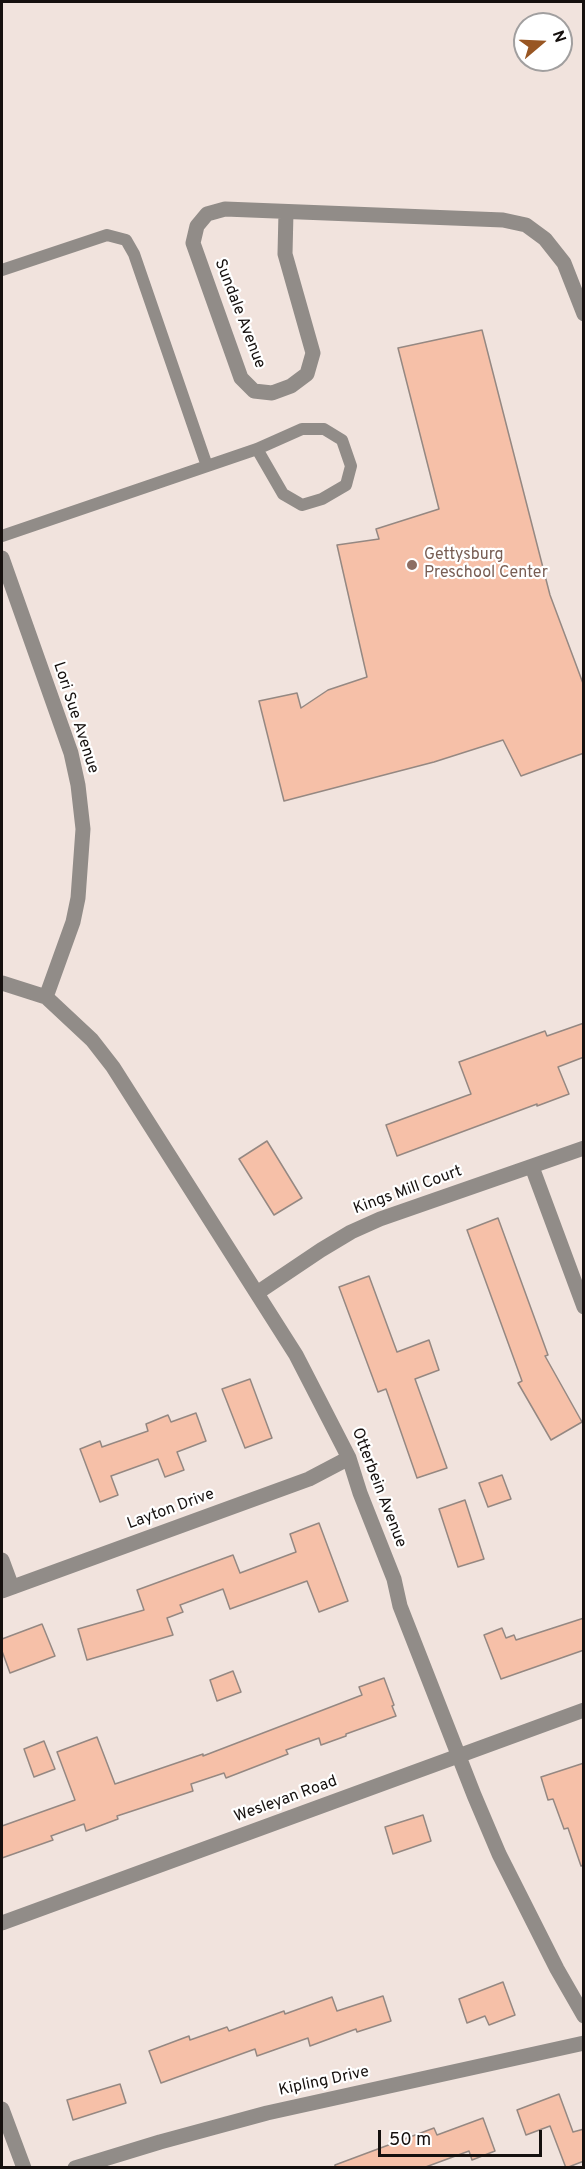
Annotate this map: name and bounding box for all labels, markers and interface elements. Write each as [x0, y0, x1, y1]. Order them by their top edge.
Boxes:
north arrow [513, 12, 573, 72]
text: N [547, 28, 569, 45]
street label: Sundale Avenue [209, 257, 269, 371]
place label: Gettysburg Preschool Center [424, 546, 548, 584]
marker: Gettysburg Preschool Center [405, 558, 419, 572]
street label: Lori Sue Avenue [48, 660, 102, 776]
street label: Kings Mill Court [351, 1162, 465, 1220]
street label: Otterbein Avenue [346, 1426, 410, 1550]
street label: Layton Drive [125, 1485, 217, 1535]
street label: Wesleyan Road [232, 1772, 340, 1828]
street label: Kipling Drive [277, 2063, 371, 2101]
scale bar [381, 2118, 544, 2156]
text: 50 m [389, 2129, 431, 2152]

